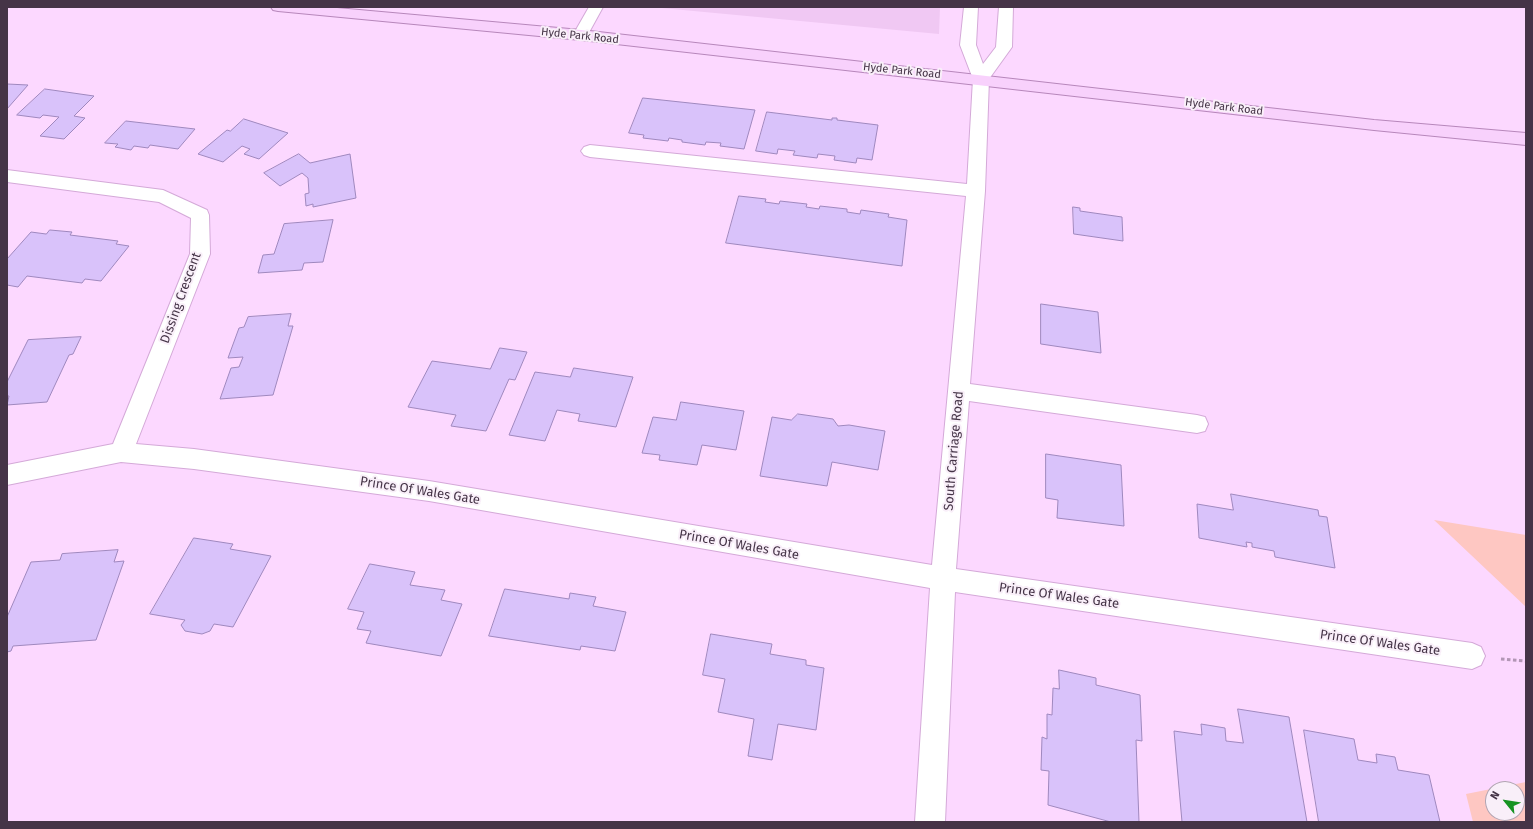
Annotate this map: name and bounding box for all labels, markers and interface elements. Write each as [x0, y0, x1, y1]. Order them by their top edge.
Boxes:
street label: Hyde Park Road [540, 25, 620, 47]
street label: Hyde Park Road [862, 60, 942, 82]
street label: Hyde Park Road [1184, 96, 1264, 118]
street label: Dissing Crescent [157, 250, 205, 346]
street label: South Carriage Road [941, 391, 967, 511]
street label: Prince Of Wales Gate [359, 474, 481, 508]
street label: Prince Of Wales Gate [678, 527, 800, 563]
street label: Prince Of Wales Gate [998, 580, 1120, 612]
street label: Prince Of Wales Gate [1319, 627, 1441, 659]
north arrow [1485, 781, 1525, 821]
text: N [1488, 789, 1502, 802]

